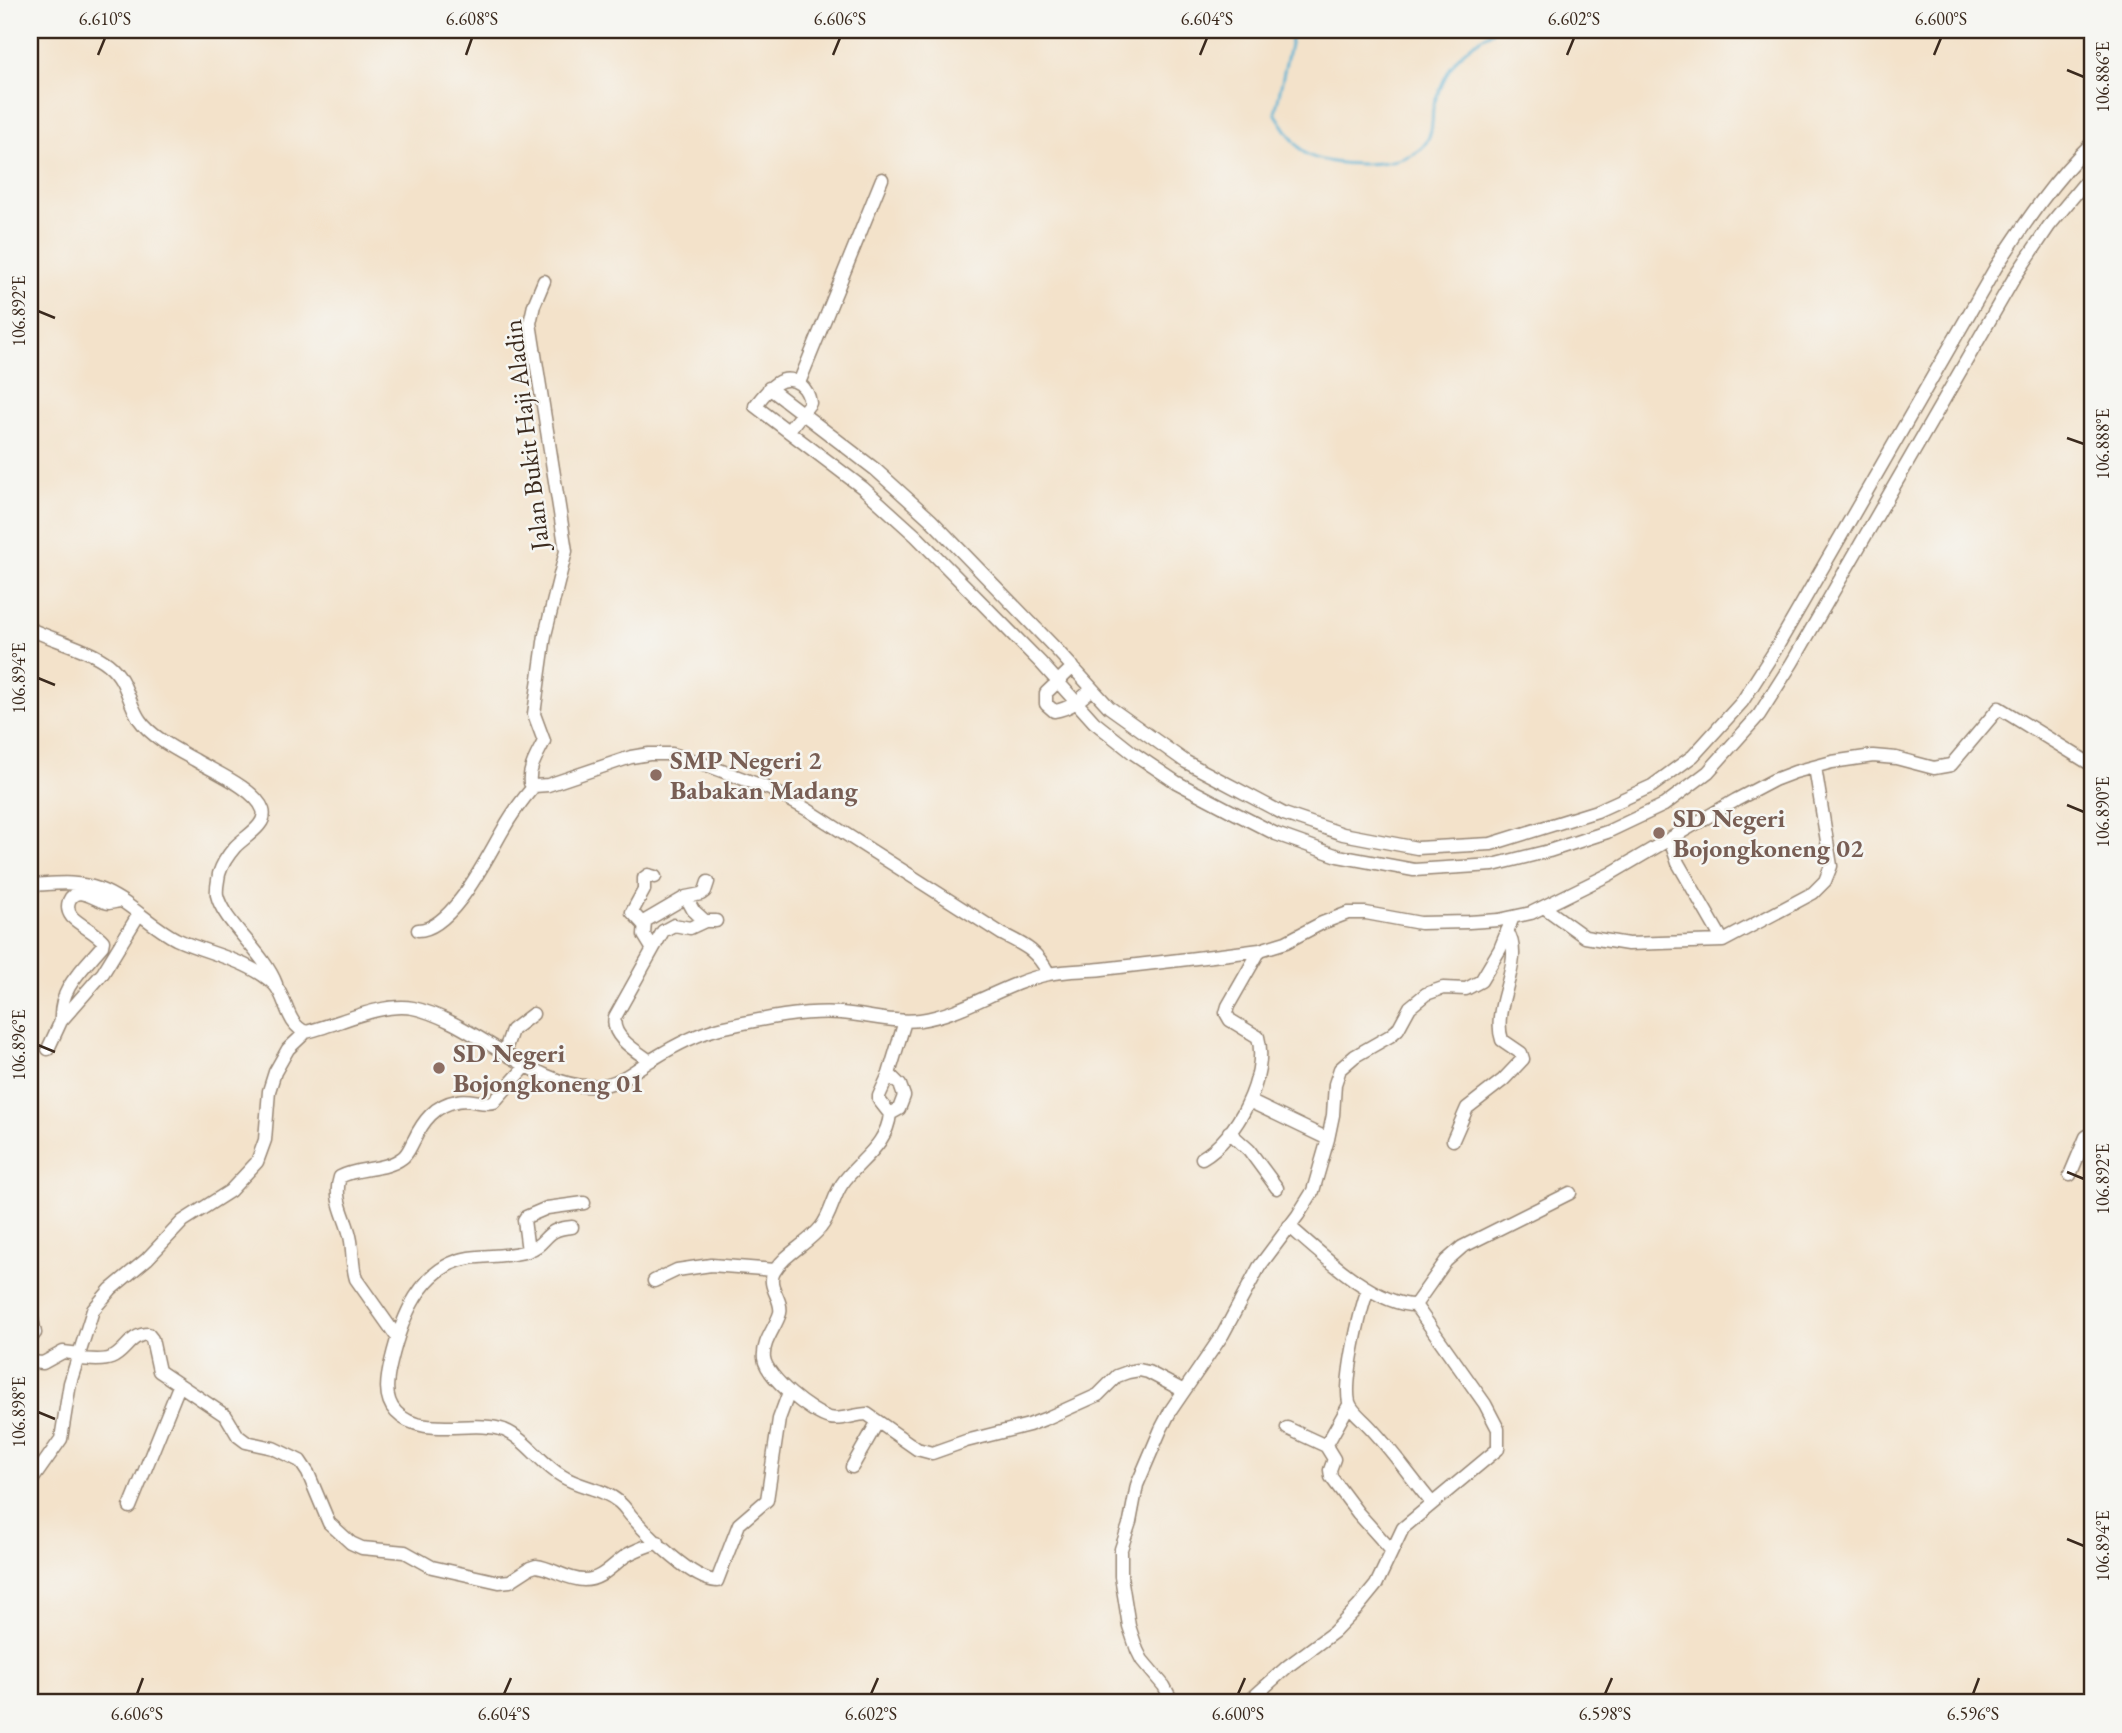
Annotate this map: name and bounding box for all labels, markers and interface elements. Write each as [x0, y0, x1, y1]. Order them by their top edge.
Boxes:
text: 6.610°S [79, 7, 131, 30]
text: 6.608°S [446, 7, 498, 30]
text: 6.606°S [814, 7, 866, 30]
text: 6.604°S [1181, 7, 1233, 30]
text: 6.602°S [1548, 7, 1600, 30]
text: 6.600°S [1915, 7, 1967, 30]
text: 106.886°E [2091, 41, 2114, 113]
text: 106.892°E [7, 275, 30, 347]
street label: Jalan Bukit Haji Aladin [495, 317, 557, 554]
text: 106.888°E [2091, 408, 2114, 480]
text: 106.894°E [7, 642, 30, 714]
place label: SMP Negeri 2 Babakan Madang [670, 743, 859, 807]
marker: SMP Negeri 2 Babakan Madang [648, 767, 664, 783]
text: 106.890°E [2091, 776, 2114, 848]
place label: SD Negeri Bojongkoneng 02 [1673, 801, 1864, 865]
marker: SD Negeri Bojongkoneng 02 [1651, 825, 1667, 841]
text: 106.896°E [7, 1009, 30, 1081]
place label: SD Negeri Bojongkoneng 01 [453, 1036, 644, 1100]
marker: SD Negeri Bojongkoneng 01 [431, 1060, 447, 1076]
text: 106.892°E [2091, 1143, 2114, 1215]
text: 106.898°E [7, 1376, 30, 1448]
text: 106.894°E [2091, 1510, 2114, 1582]
text: 6.606°S [111, 1702, 163, 1725]
text: 6.604°S [478, 1702, 530, 1725]
text: 6.602°S [845, 1702, 897, 1725]
text: 6.600°S [1212, 1702, 1264, 1725]
text: 6.598°S [1579, 1702, 1631, 1725]
text: 6.596°S [1947, 1702, 1999, 1725]

